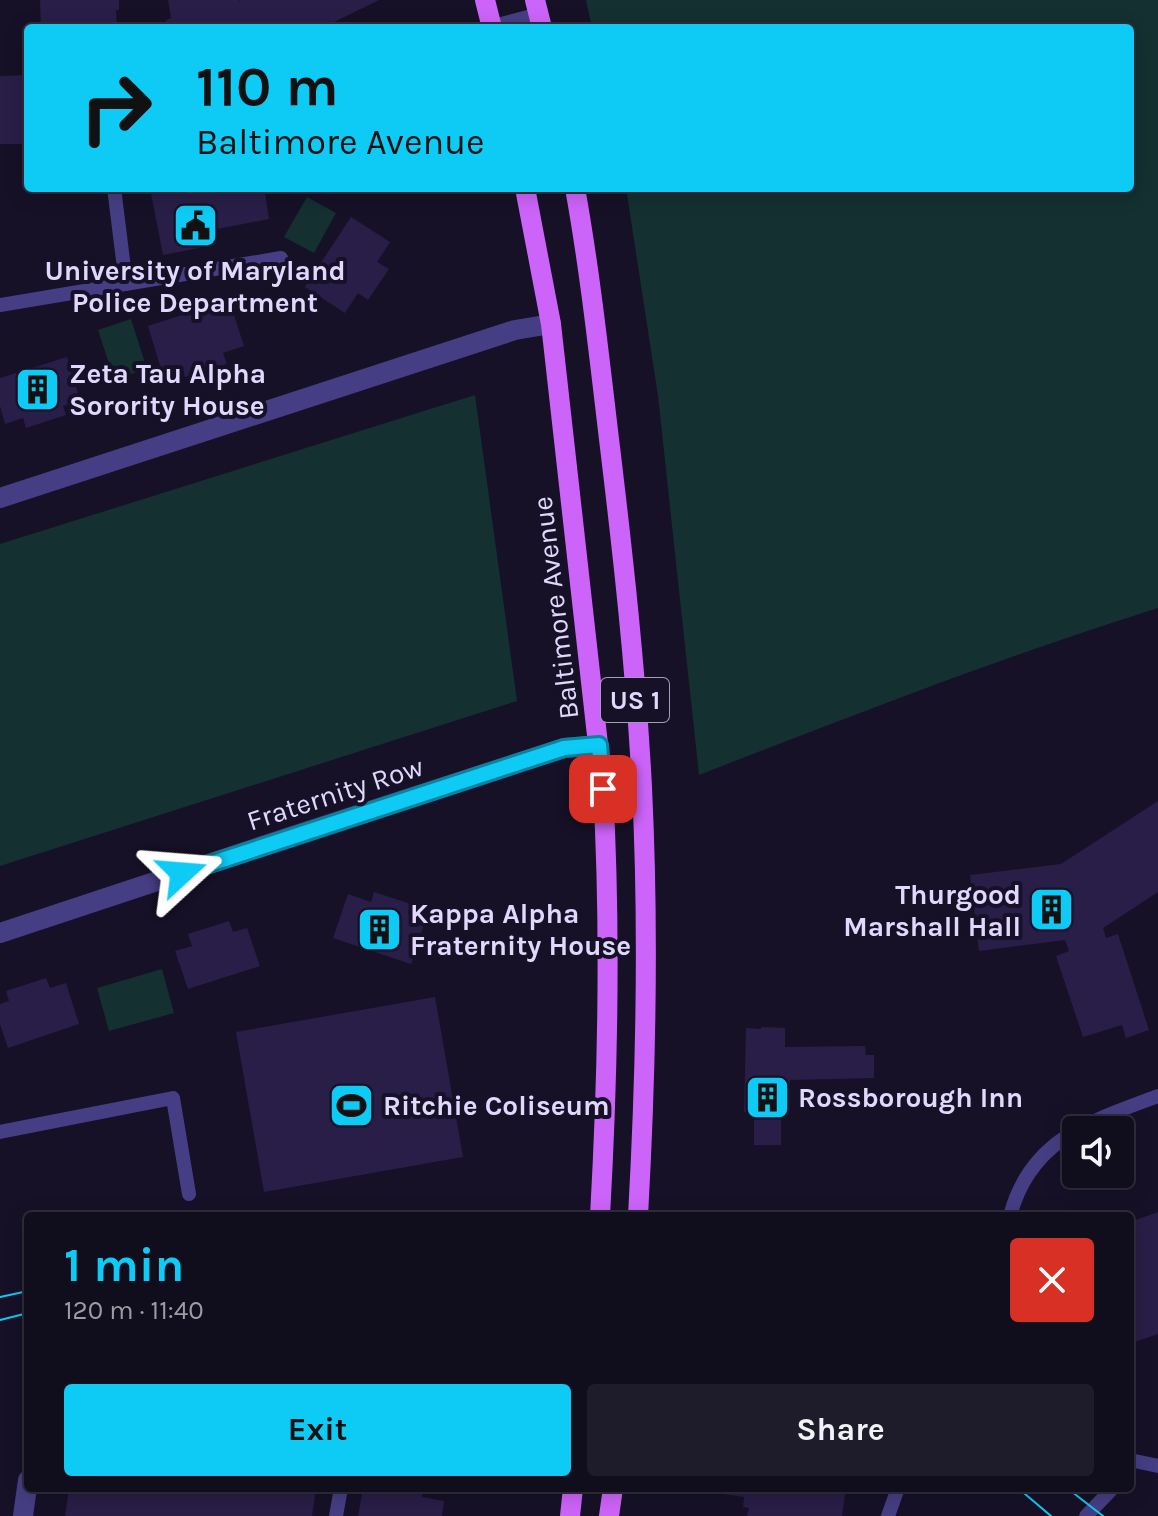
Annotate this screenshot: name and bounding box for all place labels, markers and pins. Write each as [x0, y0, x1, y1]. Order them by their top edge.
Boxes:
public building icon: University of Maryland Police Department [171, 202, 219, 250]
place label: University of Maryland Police Department [44, 254, 346, 319]
place label: Zeta Tau Alpha Sorority House [69, 357, 266, 422]
building icon: Zeta Tau Alpha Sorority House [14, 365, 62, 413]
pin [569, 755, 637, 823]
place label: Thurgood Marshall Hall [843, 878, 1021, 943]
building icon: Thurgood Marshall Hall [1028, 886, 1076, 934]
place label: Kappa Alpha Fraternity House [410, 897, 631, 962]
building icon: Kappa Alpha Fraternity House [355, 905, 403, 953]
building icon: Rossborough Inn [743, 1073, 791, 1121]
sports icon: Ritchie Coliseum [328, 1081, 376, 1129]
place label: Rossborough Inn [798, 1081, 1023, 1114]
place label: Ritchie Coliseum [383, 1089, 610, 1122]

